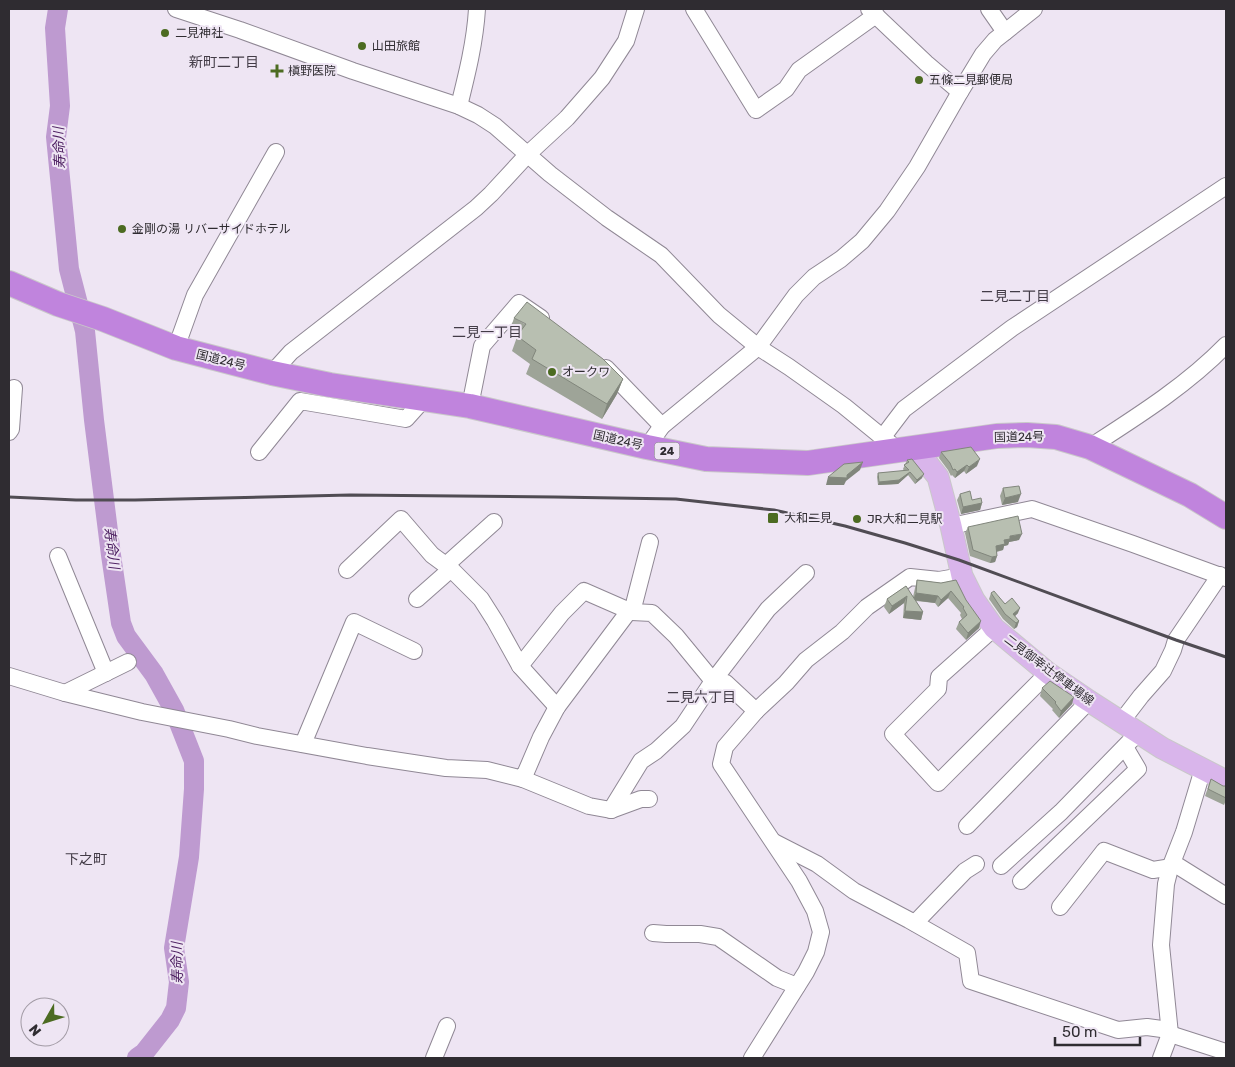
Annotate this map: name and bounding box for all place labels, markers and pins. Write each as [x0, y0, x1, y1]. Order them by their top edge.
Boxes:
place label: 二見神社 [175, 26, 223, 40]
marker: 二見神社 [159, 27, 171, 39]
place label: 山田旅館 [372, 39, 420, 53]
marker: 山田旅館 [356, 40, 368, 52]
marker: 槇野医院 [270, 64, 284, 78]
place label: 槇野医院 [288, 64, 336, 78]
place label: 五條二見郵便局 [929, 73, 1013, 87]
marker: 五條二見郵便局 [913, 74, 925, 86]
place label: 金剛の湯 リバーサイドホテル [132, 222, 291, 236]
marker: 金剛の湯 リバーサイドホテル [116, 223, 128, 235]
place label: オークワ [562, 365, 610, 379]
marker: オークワ [546, 366, 558, 378]
marker: 大和二見 [766, 511, 780, 525]
place label: 大和二見 [784, 511, 832, 525]
place label: JR大和二見駅 [867, 512, 942, 526]
marker: JR大和二見駅 [851, 513, 863, 525]

